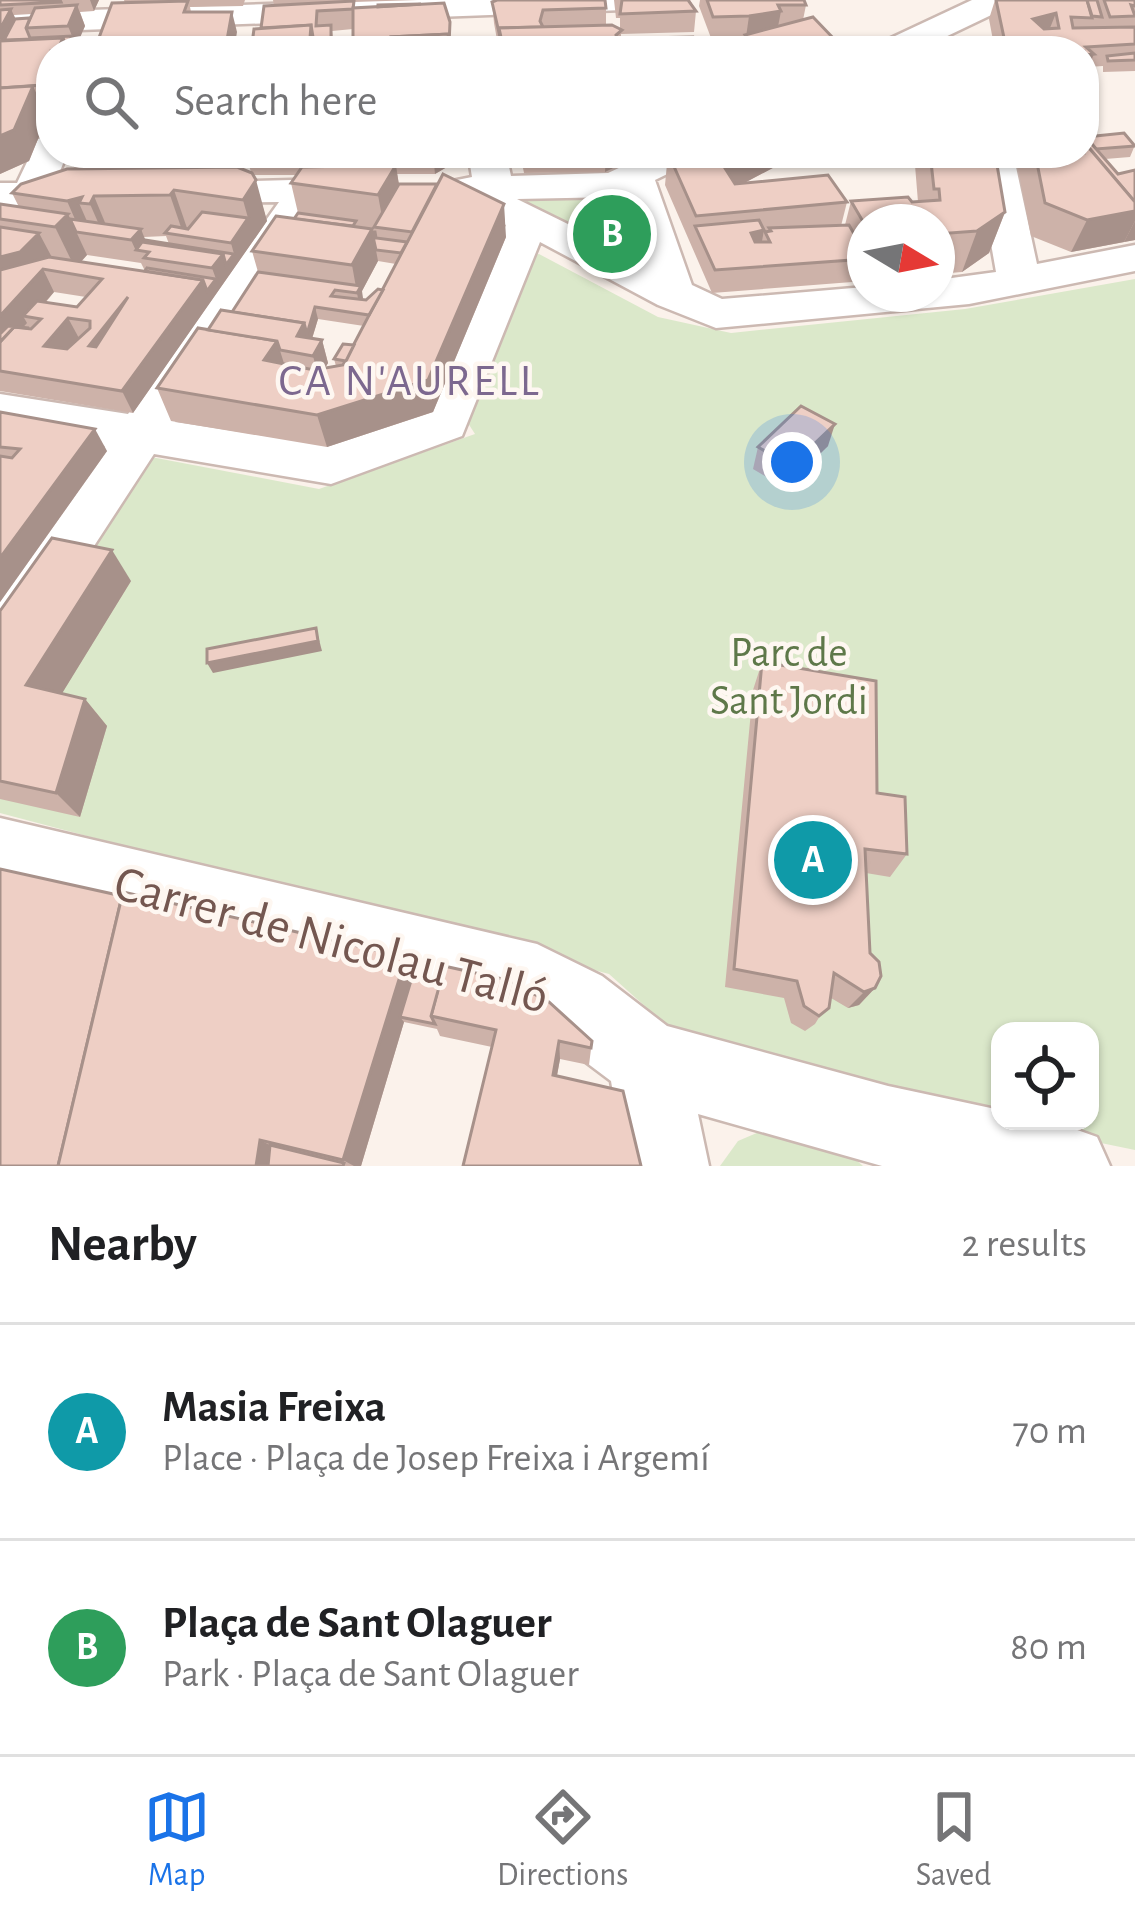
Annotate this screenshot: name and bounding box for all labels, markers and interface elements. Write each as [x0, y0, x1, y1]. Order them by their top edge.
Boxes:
search box [36, 36, 1099, 168]
icon: search [78, 69, 144, 135]
text: Search here [174, 79, 377, 124]
pin: B [573, 189, 651, 279]
north arrow [847, 204, 955, 312]
district label: CA N'AURELL [279, 359, 541, 404]
your location [762, 432, 822, 492]
park label: Parc de Sant Jordi [710, 632, 868, 722]
pin: A [774, 815, 852, 905]
street label: Carrer de Nicolau Talló [109, 858, 554, 1023]
map controls [991, 1022, 1099, 1130]
button: locate [991, 1022, 1099, 1130]
text: Nearby [48, 1219, 197, 1270]
text: 2 results [961, 1225, 1087, 1264]
text: Masia Freixa [162, 1385, 386, 1430]
text: A [75, 1412, 99, 1451]
text: 70 m [1013, 1412, 1087, 1451]
text: Place · Plaça de Josep Freixa i Argemí [162, 1439, 710, 1478]
text: Plaça de Sant Olaguer [162, 1601, 552, 1646]
text: B [76, 1628, 98, 1667]
text: 80 m [1010, 1628, 1087, 1667]
text: Park · Plaça de Sant Olaguer [162, 1655, 579, 1694]
tab: Map [144, 1784, 210, 1896]
tab: Directions [497, 1784, 628, 1896]
tab: Saved [916, 1784, 991, 1896]

